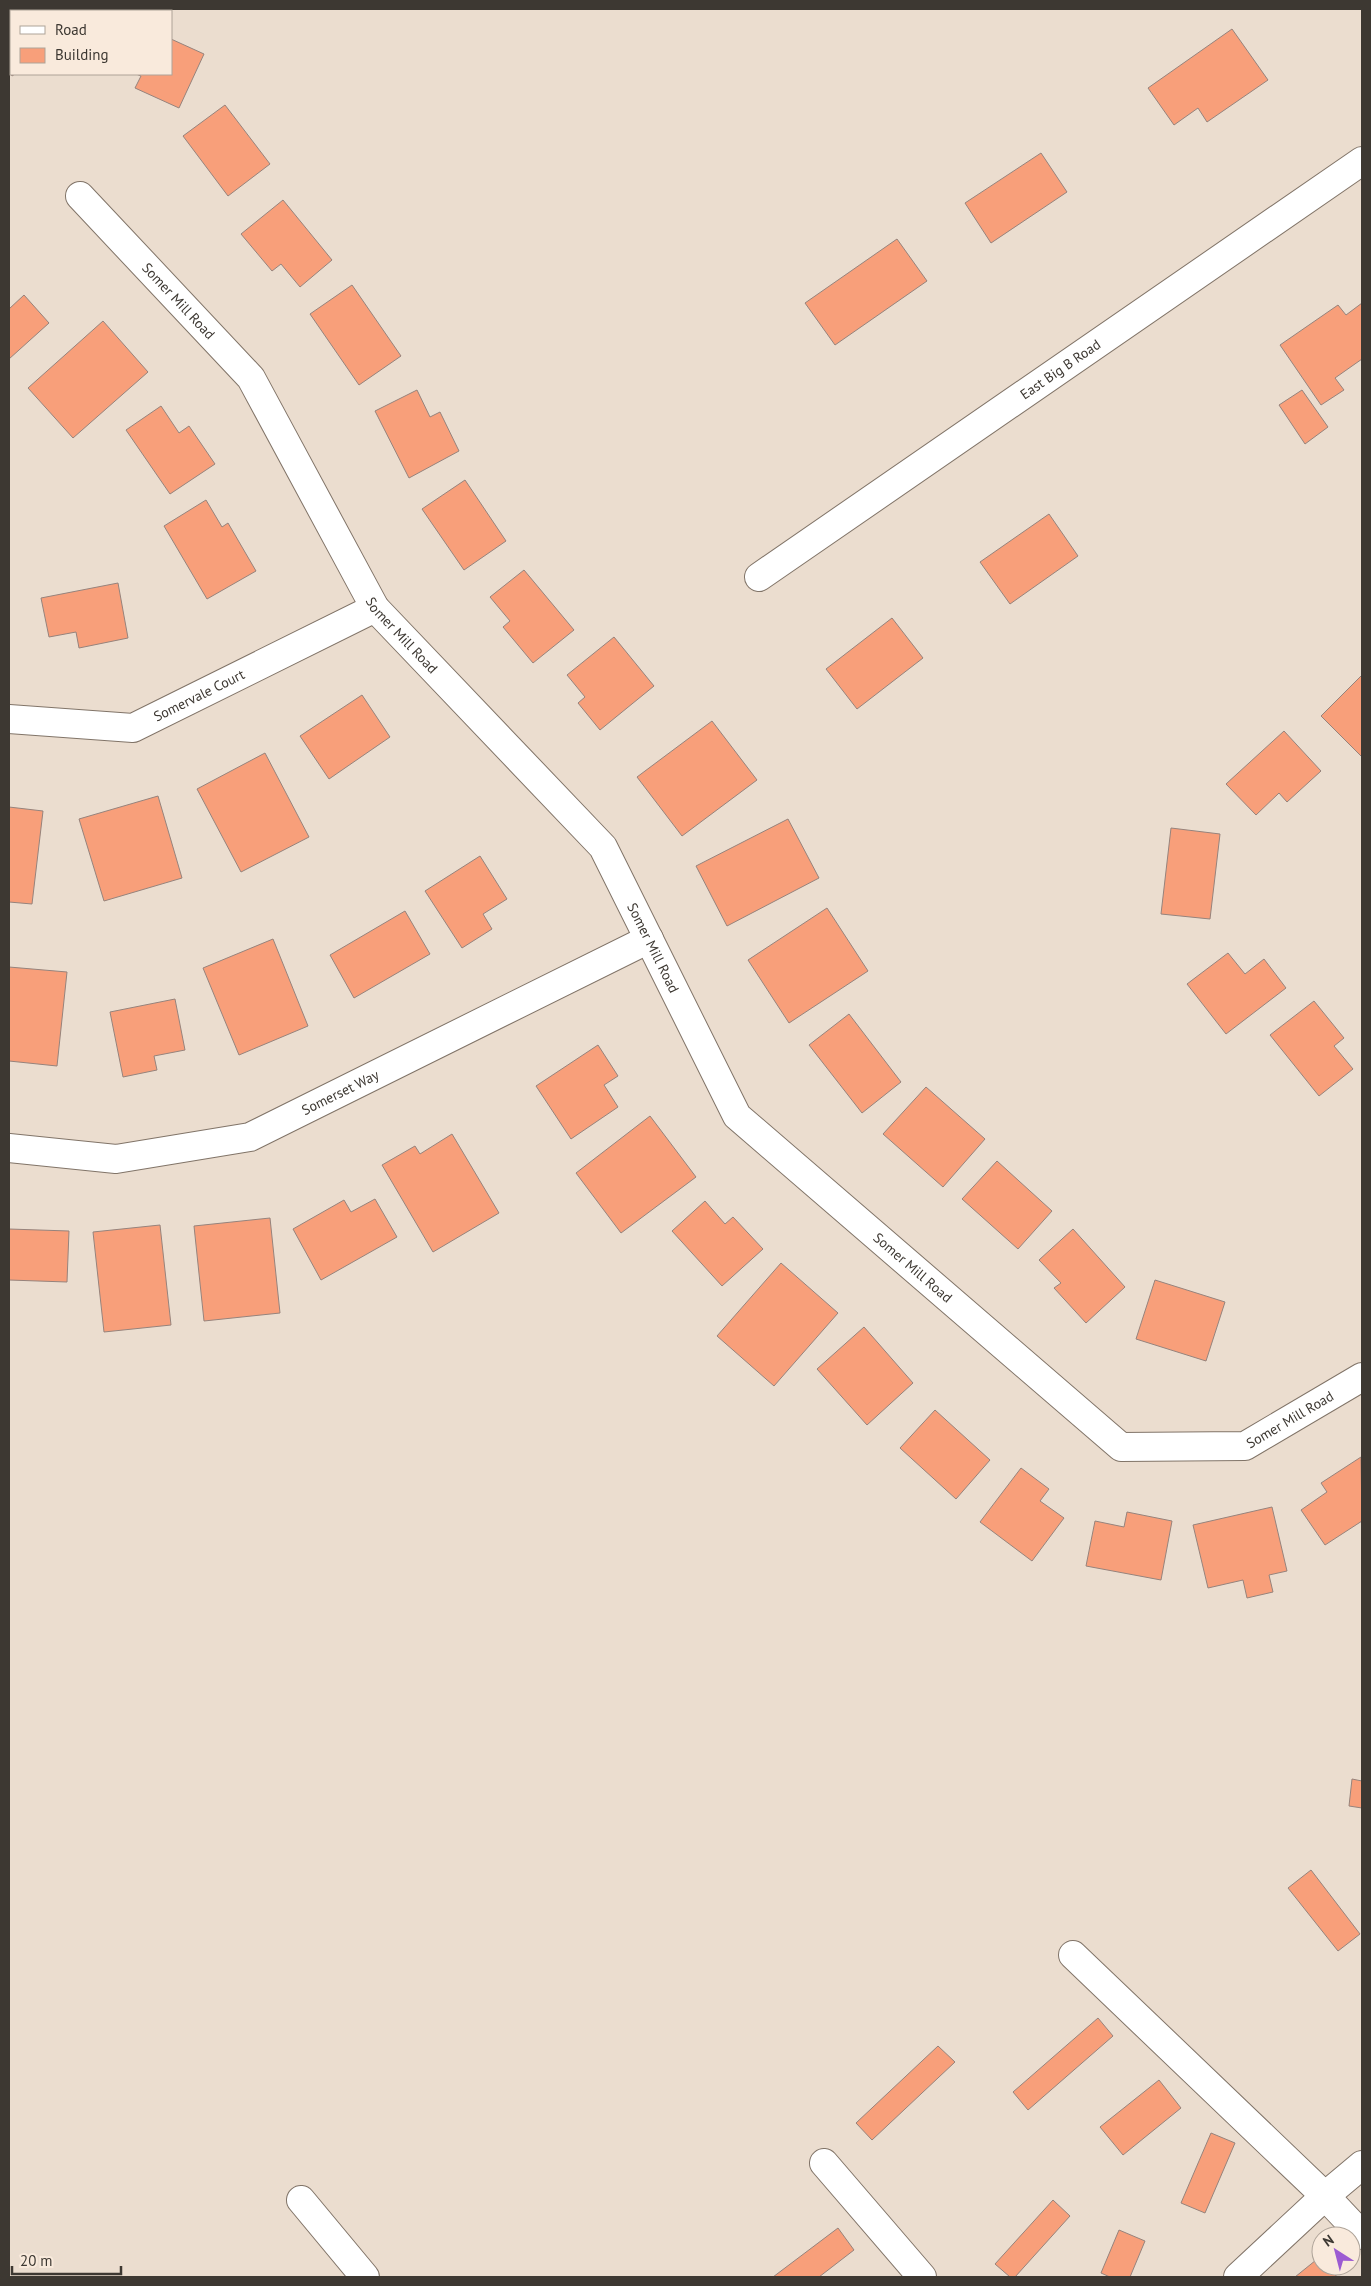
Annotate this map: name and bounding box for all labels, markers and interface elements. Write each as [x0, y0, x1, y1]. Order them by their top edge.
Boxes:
legend [10, 10, 172, 75]
text: Road [55, 20, 87, 39]
text: Building [55, 45, 109, 64]
street label: Somer Mill Road [138, 259, 219, 343]
street label: East Big B Road [1017, 335, 1104, 403]
street label: Somer Mill Road [362, 594, 442, 677]
street label: Somervale Court [150, 665, 248, 725]
street label: Somer Mill Road [623, 900, 683, 996]
street label: Somerset Way [299, 1065, 382, 1119]
street label: Somer Mill Road [870, 1229, 956, 1307]
street label: Somer Mill Road [1243, 1387, 1337, 1452]
north arrow [1311, 2226, 1361, 2276]
text: N [1319, 2230, 1337, 2250]
scale bar [12, 2244, 121, 2276]
text: 20 m [20, 2251, 53, 2270]

